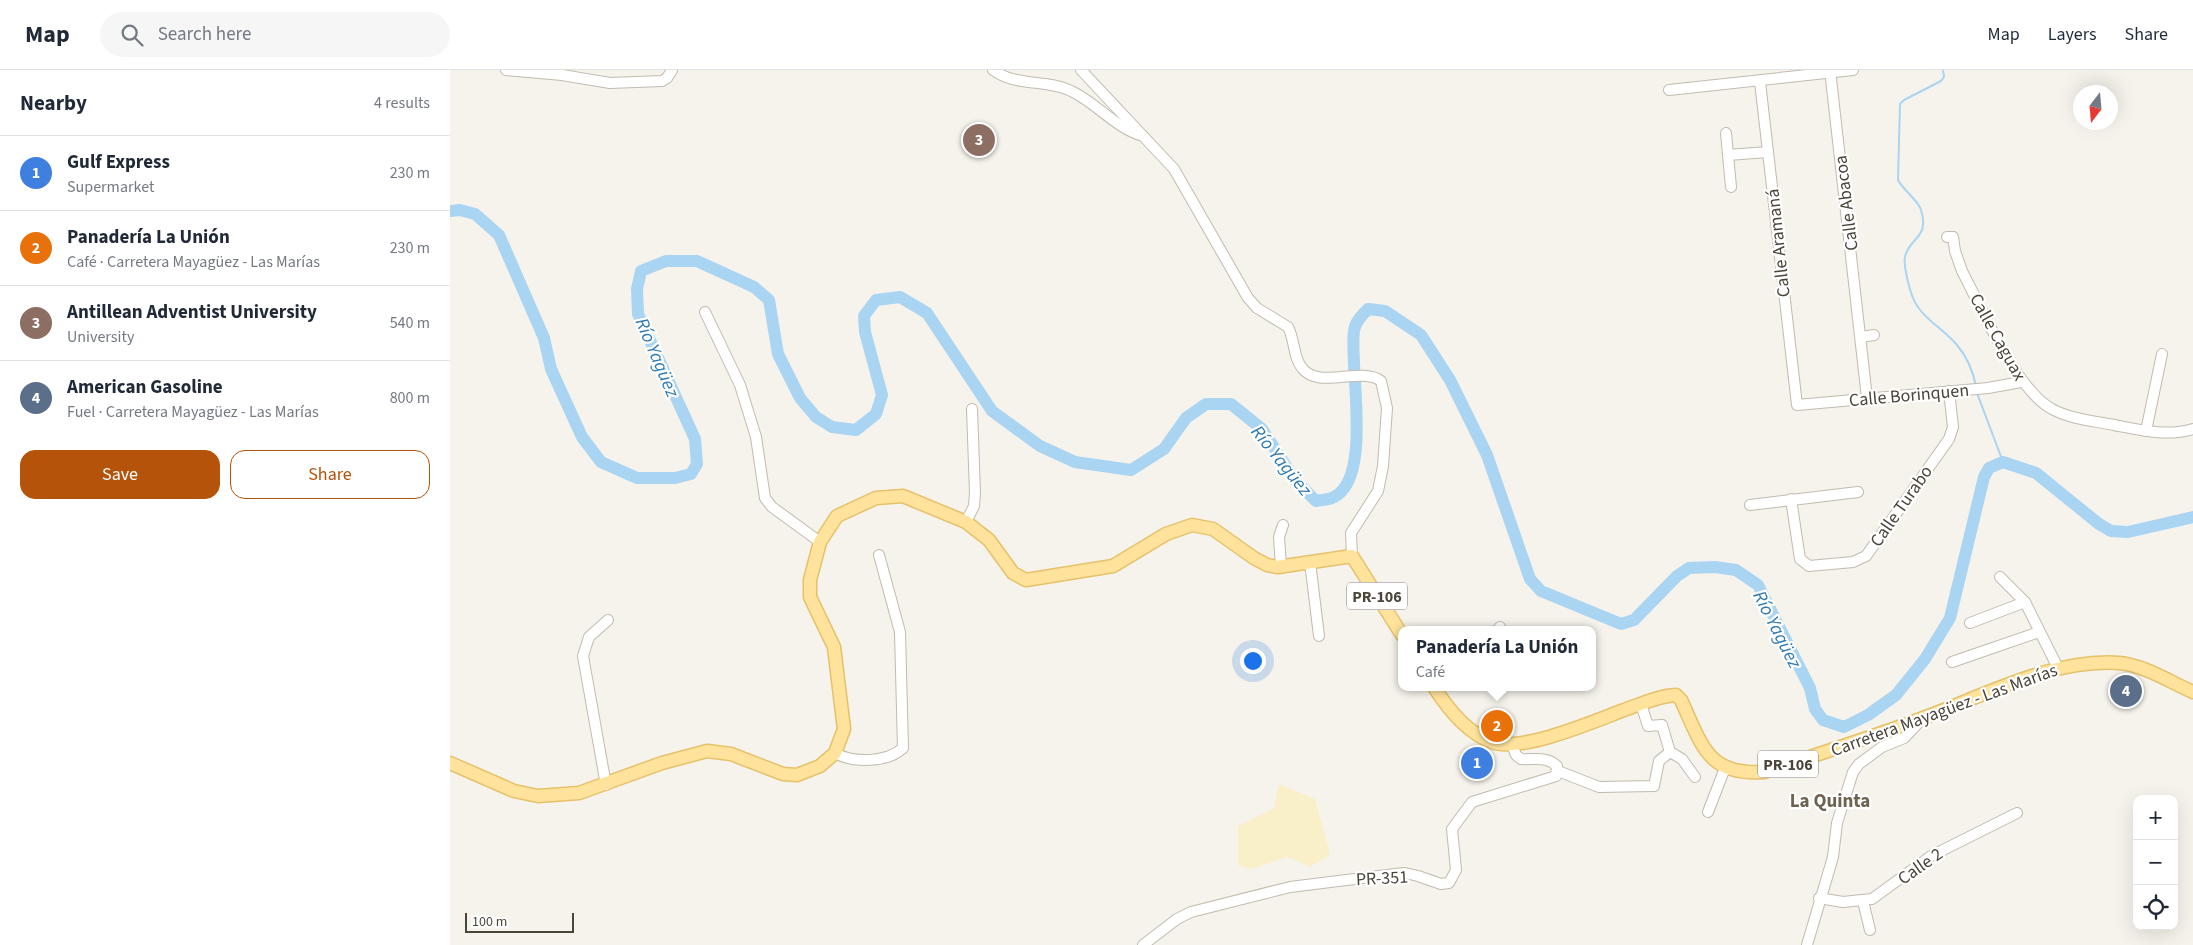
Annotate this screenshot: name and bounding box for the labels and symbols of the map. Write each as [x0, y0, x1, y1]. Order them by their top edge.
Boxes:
north arrow [2073, 85, 2118, 130]
pin: 3 [963, 121, 995, 159]
street label: Calle Abacoa [1828, 154, 1865, 252]
street label: Calle Aramaná [1760, 188, 1797, 298]
street label: Calle Caguax [1963, 289, 2032, 385]
water label: Río Yagüez [628, 314, 686, 403]
street label: Calle Borinquen [1848, 378, 1970, 413]
water label: Río Yagüez [1244, 420, 1318, 503]
street label: Calle Turabo [1864, 461, 1939, 552]
road number: PR-106 [1347, 582, 1407, 610]
water label: Río Yagüez [1746, 586, 1808, 674]
your location [1240, 648, 1266, 674]
street label: Carretera Mayagüez - Las Marías [1827, 658, 2061, 763]
pin: 4 [2110, 672, 2142, 710]
pin: 2 [1481, 707, 1513, 745]
pin: 1 [1461, 744, 1493, 782]
road number: PR-106 [1758, 751, 1818, 778]
district label: La Quinta [1790, 788, 1870, 815]
street label: Calle 2 [1893, 842, 1948, 891]
street label: PR-351 [1355, 865, 1409, 892]
scale bar [465, 910, 574, 933]

